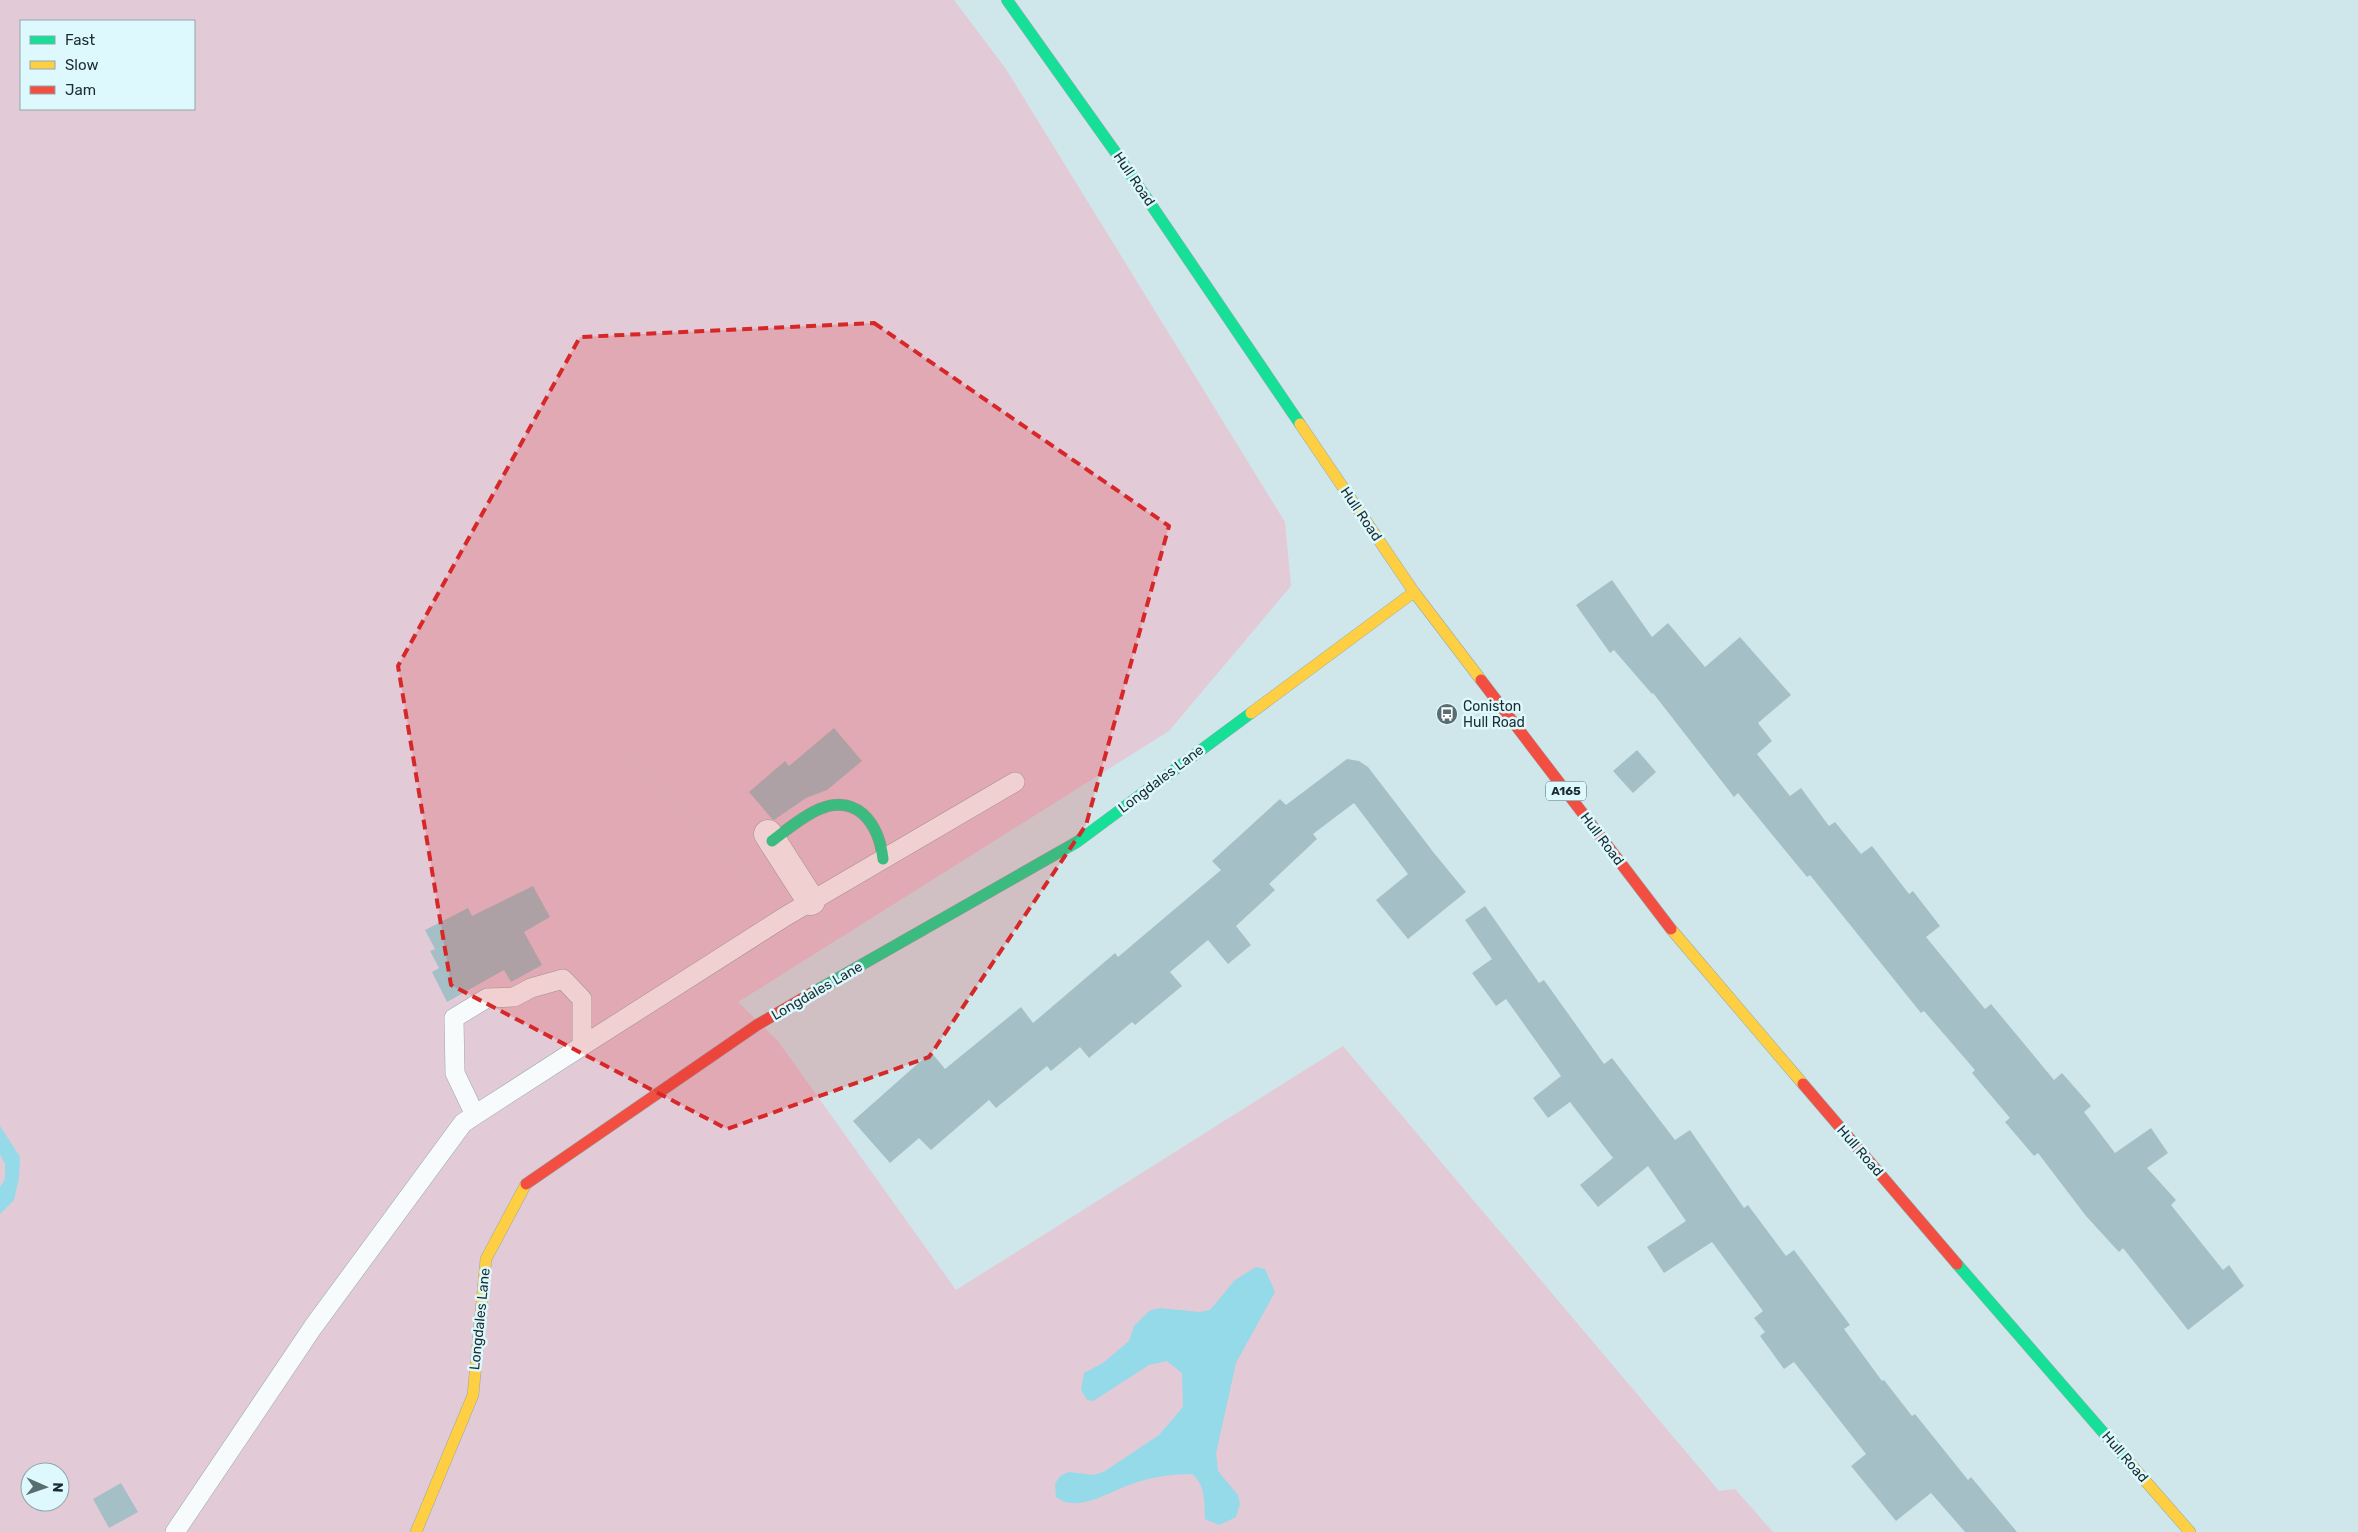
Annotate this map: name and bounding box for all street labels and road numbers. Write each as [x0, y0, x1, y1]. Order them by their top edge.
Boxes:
street label: Hull Road [1110, 149, 1158, 209]
street label: Hull Road [1337, 484, 1385, 544]
street label: Longdales Lane [1115, 741, 1207, 817]
road number: A165 [1546, 781, 1586, 800]
street label: Hull Road [1577, 809, 1627, 869]
street label: Longdales Lane [768, 958, 866, 1024]
street label: Hull Road [1833, 1122, 1887, 1180]
street label: Longdales Lane [466, 1267, 494, 1371]
street label: Hull Road [2098, 1428, 2152, 1486]

